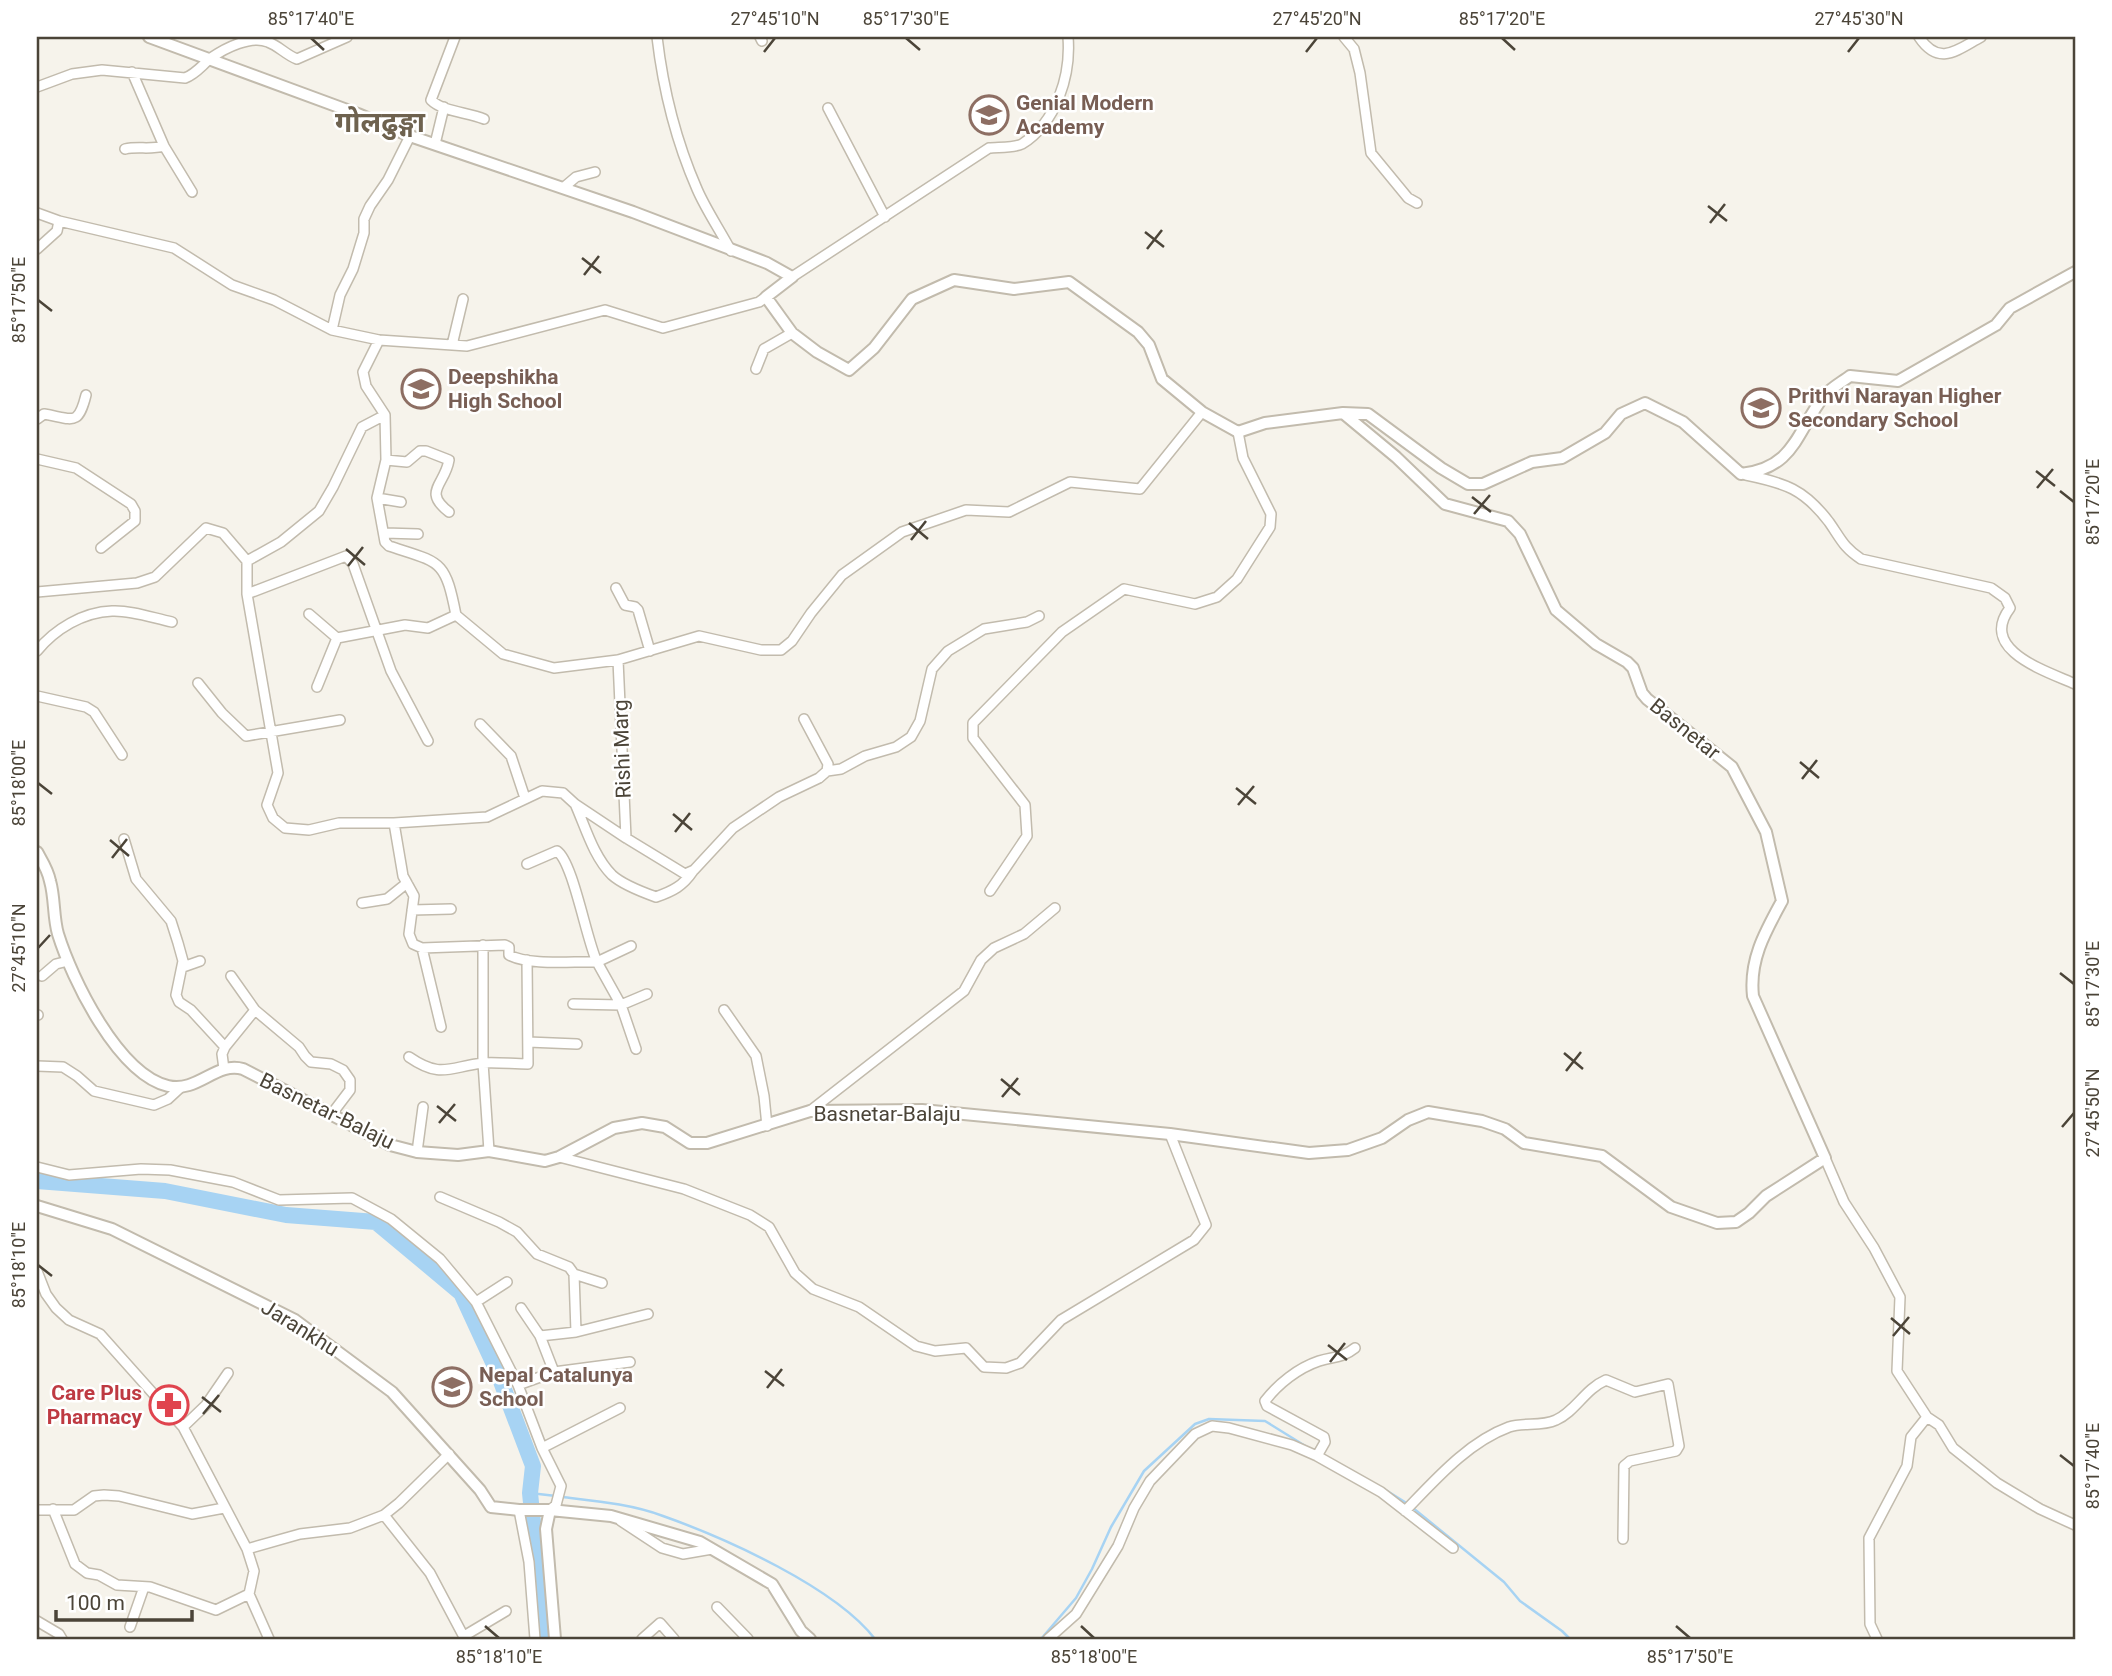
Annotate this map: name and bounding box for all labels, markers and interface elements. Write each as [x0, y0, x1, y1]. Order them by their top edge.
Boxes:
text: 85°17'40"E [268, 8, 354, 29]
text: 27°45'10"N [730, 8, 820, 29]
text: 85°17'30"E [863, 8, 949, 29]
text: 27°45'20"N [1272, 8, 1362, 29]
text: 85°17'20"E [1459, 8, 1545, 29]
text: 27°45'30"N [1814, 8, 1904, 29]
place label: Genial Modern Academy [1016, 91, 1154, 139]
school or university icon: Genial Modern Academy [968, 94, 1010, 136]
district label: गोलढुङ्गा [335, 106, 426, 140]
text: 85°17'50"E [8, 257, 29, 343]
place label: Deepshikha High School [448, 365, 562, 413]
school or university icon: Deepshikha High School [400, 368, 442, 410]
place label: Prithvi Narayan Higher Secondary School [1788, 384, 2002, 432]
school or university icon: Prithvi Narayan Higher Secondary School [1740, 387, 1782, 429]
text: 85°17'20"E [2082, 459, 2103, 545]
street label: Basnetar [1645, 693, 1725, 765]
street label: Rishi Marg [608, 699, 636, 799]
text: 85°18'00"E [8, 740, 29, 826]
text: 27°45'10"N [8, 903, 29, 993]
text: 85°17'30"E [2082, 941, 2103, 1027]
street label: Basnetar-Balaju [256, 1068, 398, 1154]
text: 27°45'50"N [2082, 1068, 2103, 1158]
street label: Basnetar-Balaju [814, 1102, 960, 1126]
text: 85°18'10"E [8, 1222, 29, 1308]
street label: Jarankhu [257, 1295, 343, 1361]
place label: Nepal Catalunya School [479, 1363, 633, 1411]
school or university icon: Nepal Catalunya School [431, 1366, 473, 1408]
place label: Care Plus Pharmacy [47, 1381, 142, 1429]
pharmacy icon: Care Plus Pharmacy [148, 1384, 190, 1426]
text: 85°17'40"E [2082, 1423, 2103, 1509]
scale bar [56, 1578, 192, 1622]
text: 100 m [66, 1591, 125, 1615]
text: 85°18'10"E [456, 1646, 542, 1667]
text: 85°18'00"E [1051, 1646, 1137, 1667]
text: 85°17'50"E [1647, 1646, 1733, 1667]

